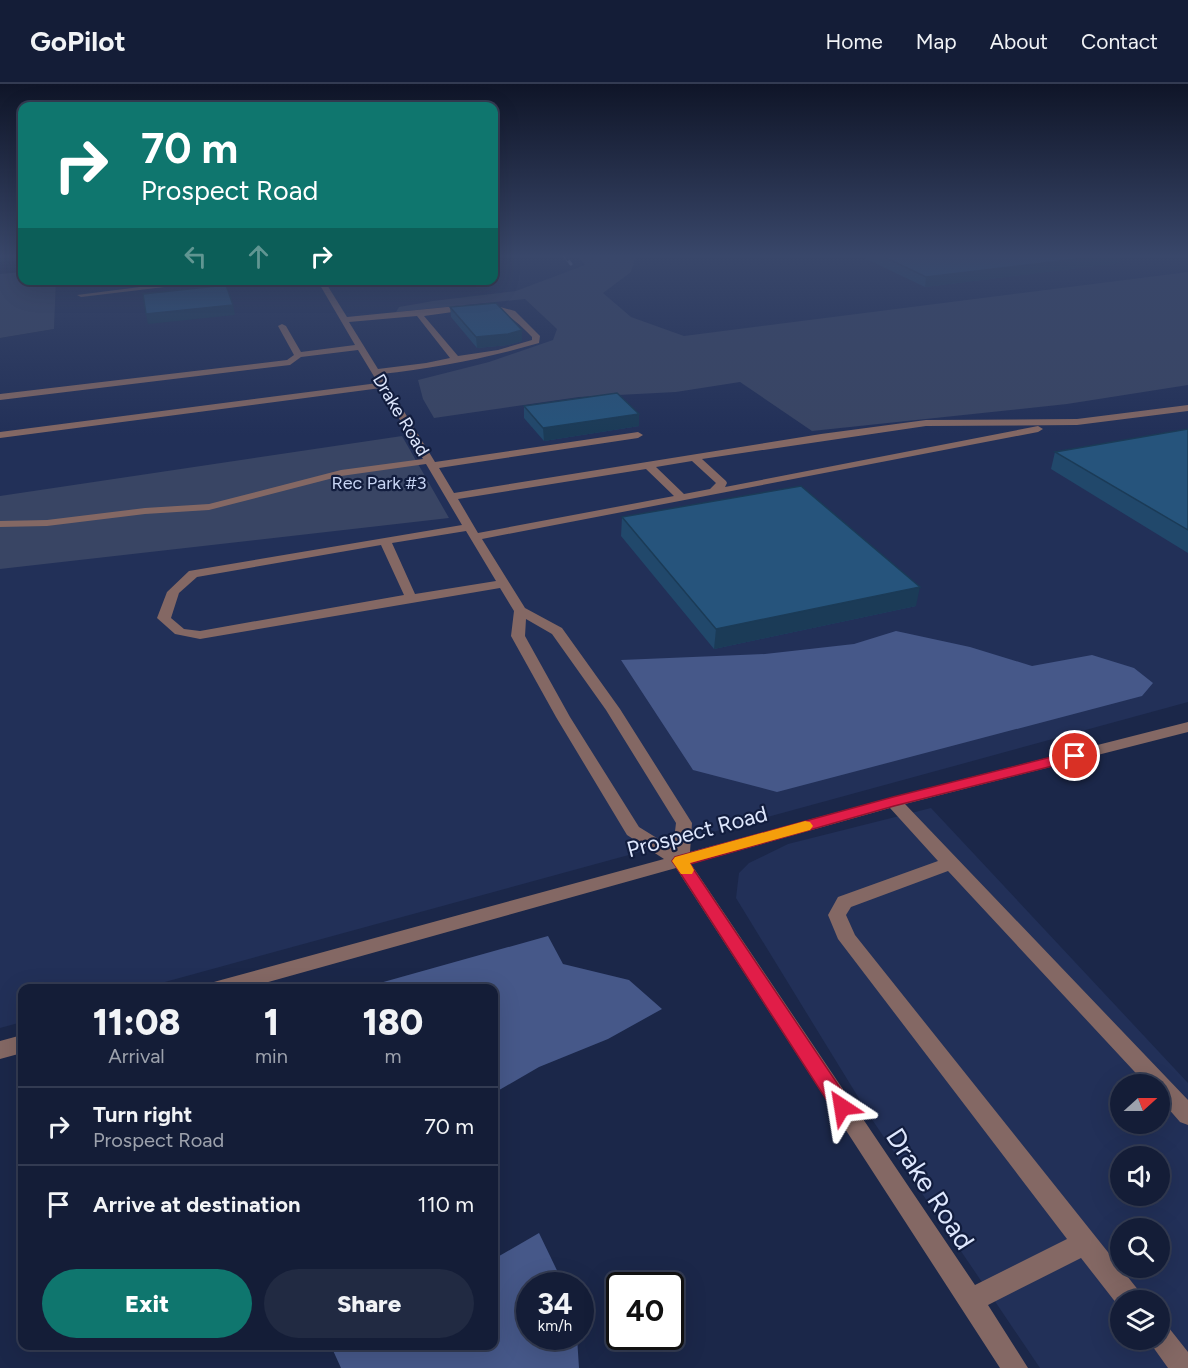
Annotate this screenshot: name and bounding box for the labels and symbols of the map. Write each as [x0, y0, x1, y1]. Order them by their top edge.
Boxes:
street label: Drake Road [368, 370, 434, 460]
park label: Rec Park #3 [331, 472, 427, 494]
pin [1049, 730, 1100, 781]
street label: Prospect Road [624, 800, 770, 863]
north arrow [1110, 1074, 1170, 1134]
position arrow [810, 1075, 874, 1139]
street label: Drake Road [879, 1122, 982, 1256]
speed limit sign: 40 [606, 1272, 684, 1350]

